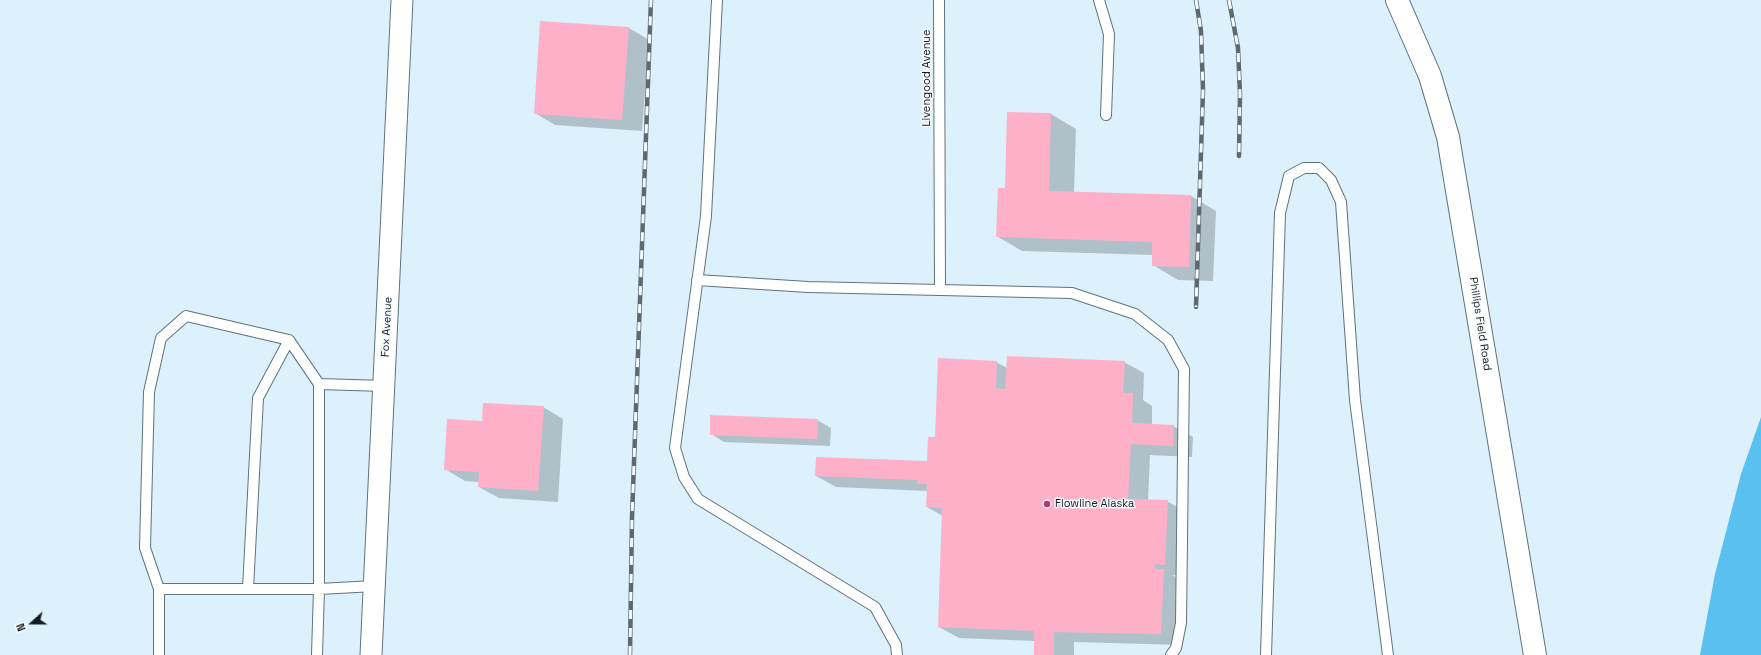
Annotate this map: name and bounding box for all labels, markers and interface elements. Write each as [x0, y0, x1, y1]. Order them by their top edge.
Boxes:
street label: Livengood Avenue [920, 29, 934, 127]
street label: Phillips Field Road [1466, 276, 1494, 372]
street label: Fox Avenue [379, 296, 395, 358]
place label: Flowline Alaska [1055, 497, 1134, 511]
marker: Flowline Alaska [1042, 499, 1052, 509]
north arrow [12, 603, 52, 643]
text: N [13, 621, 29, 633]

